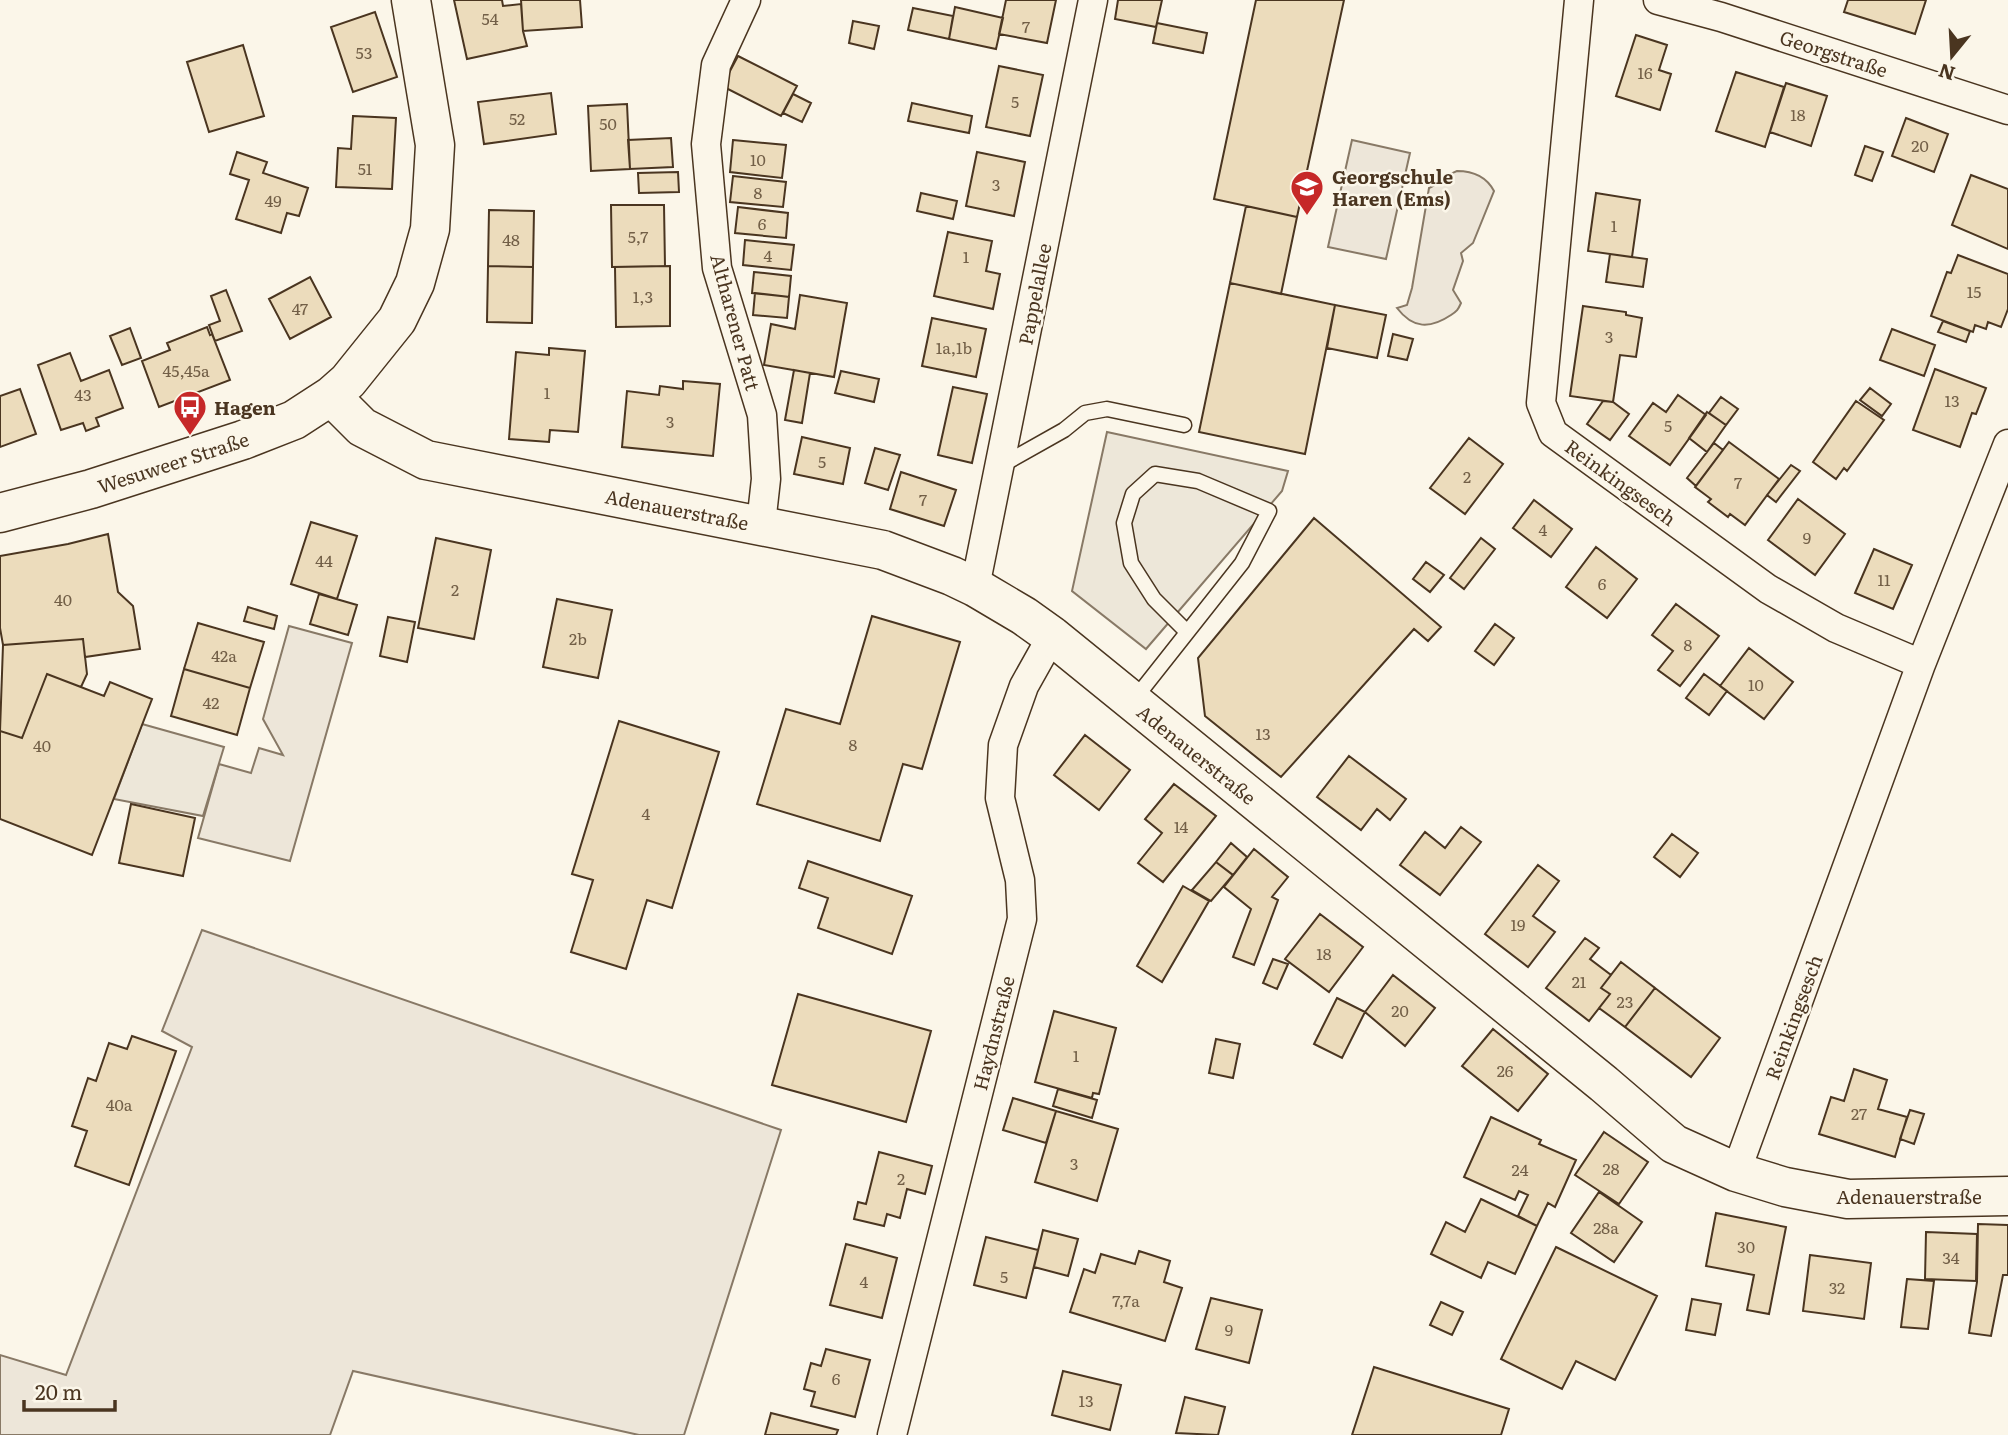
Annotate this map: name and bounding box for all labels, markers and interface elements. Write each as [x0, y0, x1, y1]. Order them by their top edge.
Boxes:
house number: 54 [482, 6, 499, 30]
house number: 7 [1022, 14, 1030, 38]
north arrow [1917, 21, 1987, 91]
street label: Georgstraße [1776, 22, 1892, 84]
house number: 53 [356, 40, 372, 64]
text: N [1934, 57, 1958, 89]
house number: 16 [1637, 60, 1653, 84]
house number: 5 [1011, 89, 1019, 113]
house number: 18 [1790, 102, 1806, 126]
house number: 52 [509, 106, 525, 130]
house number: 50 [599, 111, 617, 135]
house number: 20 [1911, 133, 1929, 157]
house number: 10 [750, 147, 766, 171]
house number: 51 [358, 156, 373, 180]
place label: Georgschule Haren (Ems) [1332, 162, 1454, 212]
school or university icon: Georgschule Haren (Ems) [1288, 168, 1326, 217]
house number: 3 [992, 172, 1000, 196]
house number: 8 [754, 180, 763, 204]
house number: 49 [264, 188, 282, 212]
house number: 6 [758, 211, 767, 235]
house number: 1 [1611, 213, 1618, 237]
house number: 5,7 [628, 224, 648, 248]
house number: 48 [502, 227, 520, 251]
street label: Pappelallee [1010, 241, 1058, 347]
house number: 4 [764, 243, 773, 267]
house number: 1 [963, 244, 970, 268]
street label: Altharener Patt [704, 251, 768, 394]
house number: 15 [1967, 279, 1981, 303]
house number: 1,3 [633, 284, 653, 308]
house number: 47 [292, 296, 308, 320]
house number: 3 [1605, 324, 1613, 348]
house number: 1a,1b [936, 335, 972, 359]
house number: 45,45a [162, 358, 210, 382]
house number: 1 [544, 380, 551, 404]
house number: 43 [74, 382, 92, 406]
bus stop icon: Hagen [171, 388, 209, 437]
house number: 13 [1944, 388, 1960, 412]
place label: Hagen [214, 393, 276, 421]
house number: 3 [666, 409, 674, 433]
house number: 5 [1664, 413, 1672, 437]
street label: Wesuweer Straße [94, 424, 252, 500]
street label: Reinkingsesch [1560, 432, 1682, 532]
house number: 5 [818, 449, 826, 473]
house number: 2 [1463, 464, 1471, 488]
house number: 7 [1734, 470, 1742, 494]
street label: Adenauerstraße [603, 481, 751, 537]
house number: 7 [919, 487, 927, 511]
house number: 4 [1539, 517, 1548, 541]
house number: 9 [1803, 525, 1811, 549]
house number: 44 [315, 548, 333, 572]
house number: 11 [1877, 567, 1891, 591]
house number: 6 [1598, 571, 1607, 595]
house number: 2 [451, 577, 459, 601]
house number: 40 [54, 587, 72, 611]
house number: 2b [569, 626, 587, 650]
house number: 8 [1684, 632, 1693, 656]
house number: 42a [211, 643, 237, 667]
house number: 10 [1748, 672, 1764, 696]
house number: 42 [203, 690, 219, 714]
street label: Adenauerstraße [1132, 697, 1263, 811]
house number: 13 [1255, 721, 1271, 745]
house number: 8 [849, 732, 858, 756]
house number: 40 [33, 733, 51, 757]
house number: 4 [642, 801, 651, 825]
house number: 14 [1174, 814, 1189, 838]
house number: 19 [1511, 912, 1525, 936]
house number: 18 [1316, 941, 1332, 965]
street label: Reinkingsesch [1757, 950, 1829, 1084]
house number: 21 [1572, 969, 1587, 993]
street label: Haydnstraße [965, 973, 1021, 1093]
house number: 23 [1617, 989, 1633, 1013]
house number: 20 [1391, 998, 1409, 1022]
house number: 1 [1073, 1043, 1080, 1067]
house number: 26 [1497, 1058, 1514, 1082]
house number: 40a [106, 1092, 133, 1116]
house number: 27 [1851, 1101, 1867, 1125]
house number: 3 [1070, 1151, 1078, 1175]
house number: 28 [1603, 1156, 1620, 1180]
house number: 24 [1512, 1157, 1529, 1181]
house number: 2 [897, 1166, 905, 1190]
street label: Adenauerstraße [1836, 1182, 1982, 1210]
house number: 28a [1593, 1215, 1619, 1239]
house number: 30 [1737, 1234, 1755, 1258]
house number: 34 [1942, 1245, 1960, 1269]
house number: 5 [1000, 1264, 1008, 1288]
house number: 4 [860, 1269, 869, 1293]
house number: 32 [1829, 1275, 1845, 1299]
house number: 7,7a [1112, 1288, 1140, 1312]
house number: 9 [1225, 1317, 1233, 1341]
house number: 6 [832, 1366, 841, 1390]
scale bar [24, 1368, 116, 1412]
text: 20 m [35, 1375, 82, 1406]
house number: 13 [1078, 1388, 1094, 1412]

